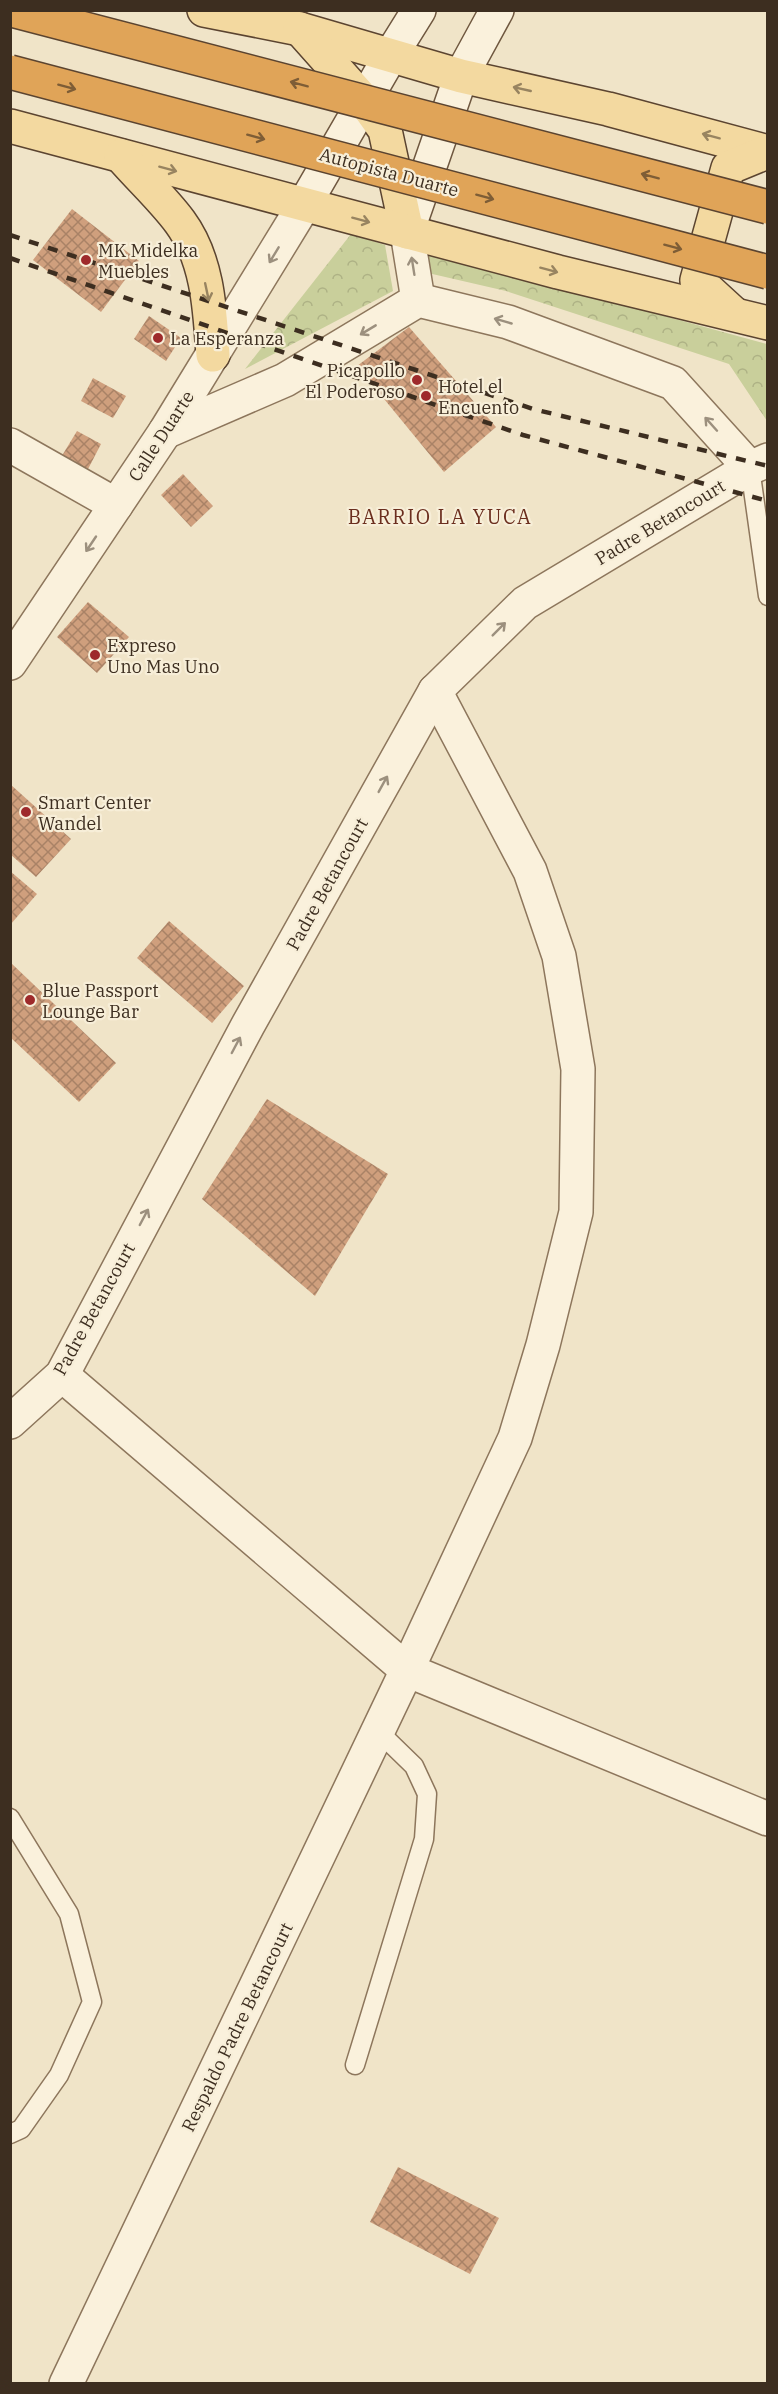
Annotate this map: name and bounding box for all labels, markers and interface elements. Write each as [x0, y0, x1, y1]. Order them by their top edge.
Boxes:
one-way arrow [290, 78, 309, 90]
one-way arrow [57, 81, 76, 93]
one-way arrow [513, 83, 532, 95]
one-way arrow [702, 130, 721, 142]
one-way arrow [246, 131, 265, 143]
street label: Autopista Duarte [317, 142, 461, 202]
one-way arrow [159, 164, 178, 175]
one-way arrow [641, 170, 660, 181]
one-way arrow [475, 192, 494, 204]
one-way arrow [351, 215, 370, 226]
place label: MK Midelka Muebles [98, 239, 198, 283]
one-way arrow [663, 242, 682, 254]
one-way arrow [267, 246, 279, 263]
marker: MK Midelka Muebles [79, 253, 93, 267]
one-way arrow [407, 257, 418, 276]
one-way arrow [539, 264, 558, 276]
one-way arrow [202, 281, 213, 301]
one-way arrow [494, 315, 513, 327]
one-way arrow [360, 324, 377, 336]
place label: La Esperanza [170, 327, 284, 350]
marker: La Esperanza [151, 331, 165, 345]
place label: Picapollo El Poderoso [305, 359, 405, 403]
marker: Picapollo El Poderoso [410, 373, 424, 387]
place label: Hotel el Encuento [438, 375, 519, 419]
street label: Calle Duarte [123, 386, 199, 486]
marker: Hotel el Encuento [419, 389, 433, 403]
one-way arrow [704, 417, 718, 432]
street label: Padre Betancourt [591, 474, 729, 570]
district label: BARRIO LA YUCA [348, 503, 532, 530]
one-way arrow [84, 535, 97, 552]
one-way arrow [491, 621, 506, 636]
place label: Expreso Uno Mas Uno [107, 634, 219, 678]
marker: Expreso Uno Mas Uno [88, 648, 102, 662]
one-way arrow [377, 776, 389, 793]
place label: Smart Center Wandel [38, 791, 151, 835]
marker: Smart Center Wandel [19, 805, 33, 819]
street label: Padre Betancourt [281, 814, 373, 954]
place label: Blue Passport Lounge Bar [42, 979, 159, 1023]
marker: Blue Passport Lounge Bar [23, 993, 37, 1007]
one-way arrow [231, 1037, 242, 1055]
one-way arrow [138, 1209, 150, 1226]
street label: Padre Betancourt [48, 1239, 140, 1379]
street label: Respaldo Padre Betancourt [176, 1919, 298, 2135]

